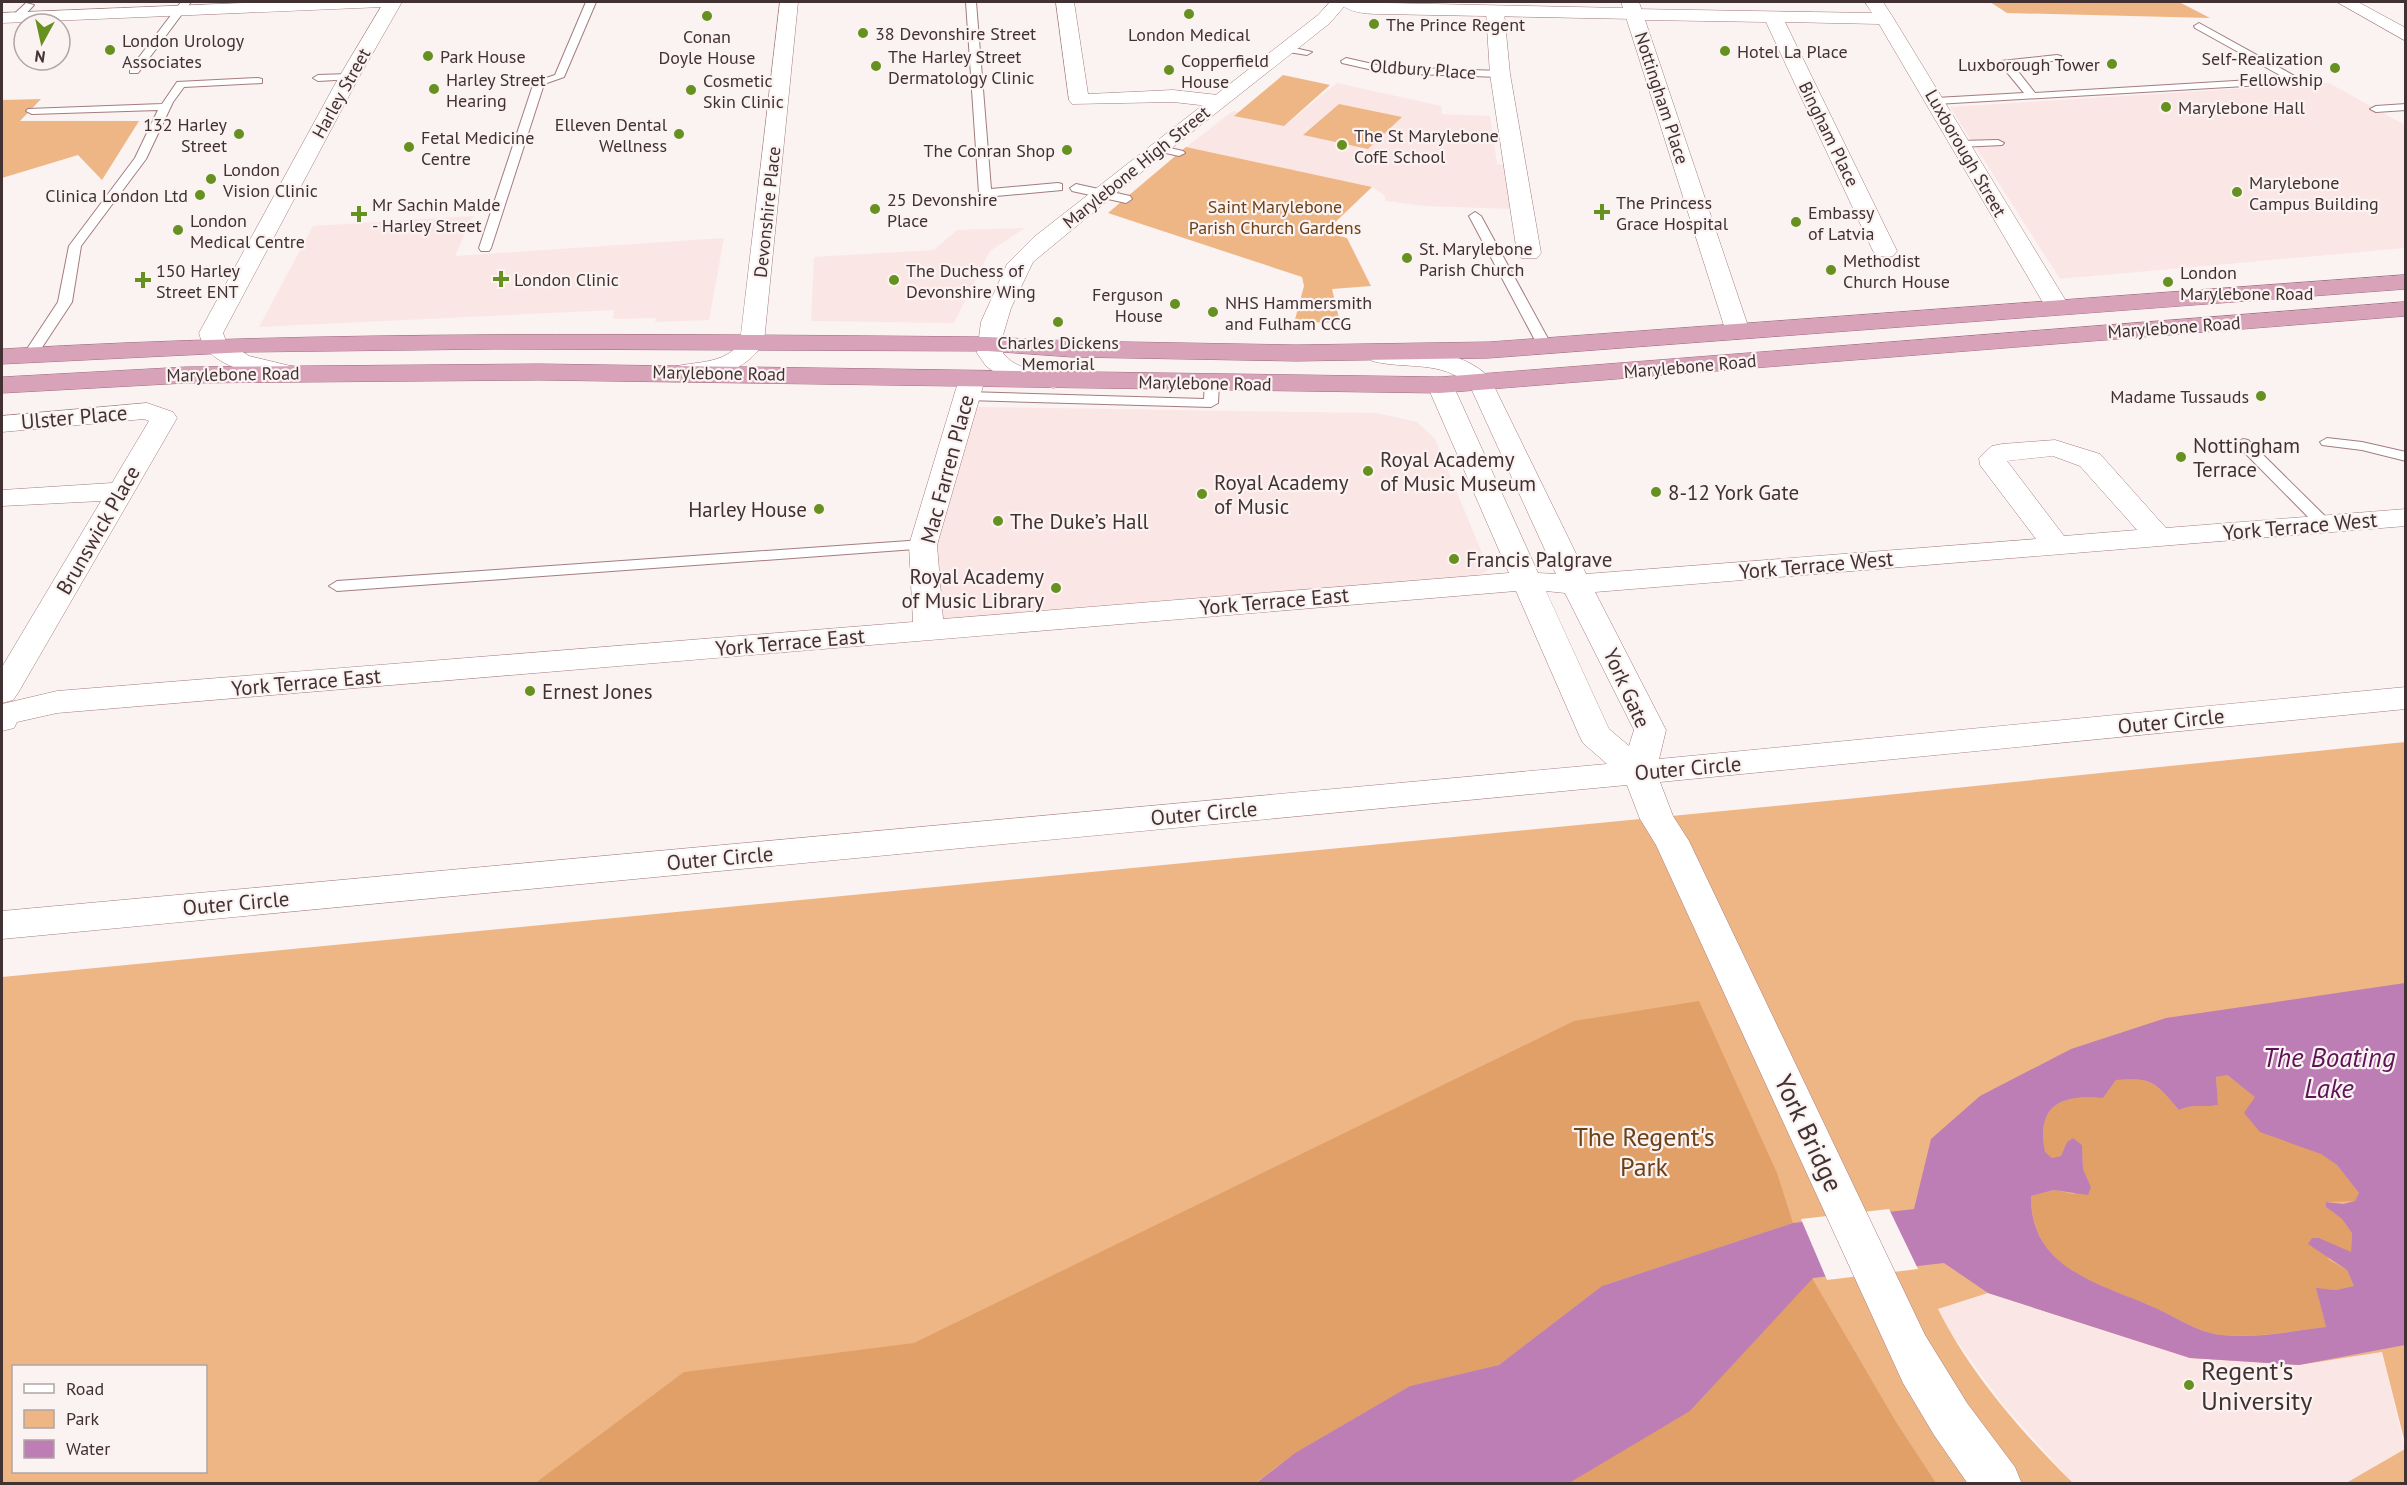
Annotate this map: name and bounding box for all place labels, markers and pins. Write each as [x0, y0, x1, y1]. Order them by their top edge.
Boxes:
marker: London Medical [1182, 7, 1196, 21]
marker: Conan Doyle House [700, 9, 714, 23]
place label: The Prince Regent [1386, 13, 1525, 36]
marker: The Prince Regent [1367, 17, 1381, 31]
place label: 38 Devonshire Street [875, 22, 1036, 45]
place label: London Medical [1128, 23, 1251, 46]
place label: Conan Doyle House [659, 25, 755, 69]
marker: 38 Devonshire Street [856, 26, 870, 40]
place label: London Urology Associates [122, 29, 245, 73]
place label: Hotel La Place [1737, 40, 1848, 63]
marker: London Urology Associates [103, 43, 117, 57]
marker: Hotel La Place [1718, 44, 1732, 58]
place label: Park House [440, 45, 526, 68]
place label: The Harley Street Dermatology Clinic [888, 45, 1034, 89]
place label: Self-Realization Fellowship [2201, 47, 2323, 91]
marker: Park House [421, 49, 435, 63]
place label: Copperfield House [1181, 49, 1269, 93]
place label: Luxborough Tower [1958, 53, 2100, 76]
marker: Luxborough Tower [2105, 57, 2119, 71]
marker: The Harley Street Dermatology Clinic [869, 59, 883, 73]
marker: Self-Realization Fellowship [2328, 61, 2342, 75]
marker: Copperfield House [1162, 63, 1176, 77]
place label: Harley Street Hearing [446, 68, 546, 112]
place label: Cosmetic Skin Clinic [703, 69, 784, 113]
marker: Harley Street Hearing [427, 82, 441, 96]
marker: Cosmetic Skin Clinic [684, 83, 698, 97]
place label: Marylebone Hall [2178, 96, 2306, 119]
marker: Marylebone Hall [2159, 100, 2173, 114]
place label: 132 Harley Street [143, 113, 228, 157]
place label: Elleven Dental Wellness [555, 113, 668, 157]
place label: The St Marylebone CofE School [1354, 124, 1499, 168]
place label: Fetal Medicine Centre [421, 126, 534, 170]
marker: 132 Harley Street [232, 127, 246, 141]
marker: Elleven Dental Wellness [672, 127, 686, 141]
marker: The St Marylebone CofE School [1335, 138, 1349, 152]
place label: The Conran Shop [924, 139, 1055, 162]
marker: Fetal Medicine Centre [402, 140, 416, 154]
marker: The Conran Shop [1060, 143, 1074, 157]
place label: London Vision Clinic [222, 158, 318, 202]
place label: Marylebone Campus Building [2249, 171, 2379, 215]
marker: London Vision Clinic [204, 172, 218, 186]
place label: Clinica London Ltd [45, 184, 188, 207]
marker: Marylebone Campus Building [2230, 185, 2244, 199]
marker: Clinica London Ltd [193, 188, 207, 202]
place label: 25 Devonshire Place [887, 188, 997, 232]
place label: The Princess Grace Hospital [1616, 191, 1729, 235]
place label: Mr Sachin Malde - Harley Street [372, 193, 500, 237]
place label: Embassy of Latvia [1808, 201, 1875, 245]
marker: 25 Devonshire Place [868, 202, 882, 216]
marker: The Princess Grace Hospital [1593, 203, 1611, 221]
marker: Mr Sachin Malde - Harley Street [350, 205, 368, 223]
place label: London Medical Centre [190, 209, 305, 253]
marker: Embassy of Latvia [1789, 215, 1803, 229]
marker: London Medical Centre [171, 223, 185, 237]
place label: St. Marylebone Parish Church [1419, 237, 1533, 281]
place label: Methodist Church House [1843, 249, 1950, 293]
marker: St. Marylebone Parish Church [1400, 251, 1414, 265]
place label: 150 Harley Street ENT [156, 259, 240, 303]
place label: The Duchess of Devonshire Wing [906, 259, 1036, 303]
place label: London Marylebone Road [2180, 261, 2313, 305]
marker: Methodist Church House [1824, 263, 1838, 277]
place label: London Clinic [514, 268, 619, 291]
marker: London Clinic [492, 270, 510, 288]
marker: 150 Harley Street ENT [134, 271, 152, 289]
marker: The Duchess of Devonshire Wing [887, 273, 901, 287]
marker: London Marylebone Road [2161, 275, 2175, 289]
place label: Ferguson House [1092, 283, 1163, 327]
place label: NHS Hammersmith and Fulham CCG [1225, 291, 1372, 335]
marker: Ferguson House [1168, 297, 1182, 311]
marker: NHS Hammersmith and Fulham CCG [1206, 305, 1220, 319]
marker: Charles Dickens Memorial [1051, 315, 1065, 329]
place label: Charles Dickens Memorial [997, 331, 1119, 375]
place label: Madame Tussauds [2110, 385, 2249, 408]
marker: Madame Tussauds [2254, 389, 2268, 403]
place label: Nottingham Terrace [2193, 432, 2300, 483]
place label: Royal Academy of Music Museum [1380, 446, 1536, 497]
marker: Nottingham Terrace [2174, 450, 2188, 464]
marker: Royal Academy of Music Museum [1361, 464, 1375, 478]
place label: Royal Academy of Music [1214, 469, 1349, 520]
place label: 8-12 York Gate [1668, 479, 1799, 506]
marker: 8-12 York Gate [1649, 485, 1663, 499]
marker: Royal Academy of Music [1195, 487, 1209, 501]
place label: Harley House [688, 496, 807, 523]
marker: Harley House [812, 502, 826, 516]
place label: The Duke’s Hall [1010, 508, 1149, 535]
marker: The Duke’s Hall [991, 514, 1005, 528]
place label: Francis Palgrave [1466, 546, 1612, 573]
marker: Francis Palgrave [1447, 552, 1461, 566]
place label: Royal Academy of Music Library [901, 563, 1044, 614]
marker: Royal Academy of Music Library [1049, 581, 1063, 595]
place label: Ernest Jones [542, 678, 652, 705]
marker: Ernest Jones [523, 684, 537, 698]
place label: Regent's University [2201, 1354, 2312, 1417]
marker: Regent's University [2182, 1378, 2196, 1392]

